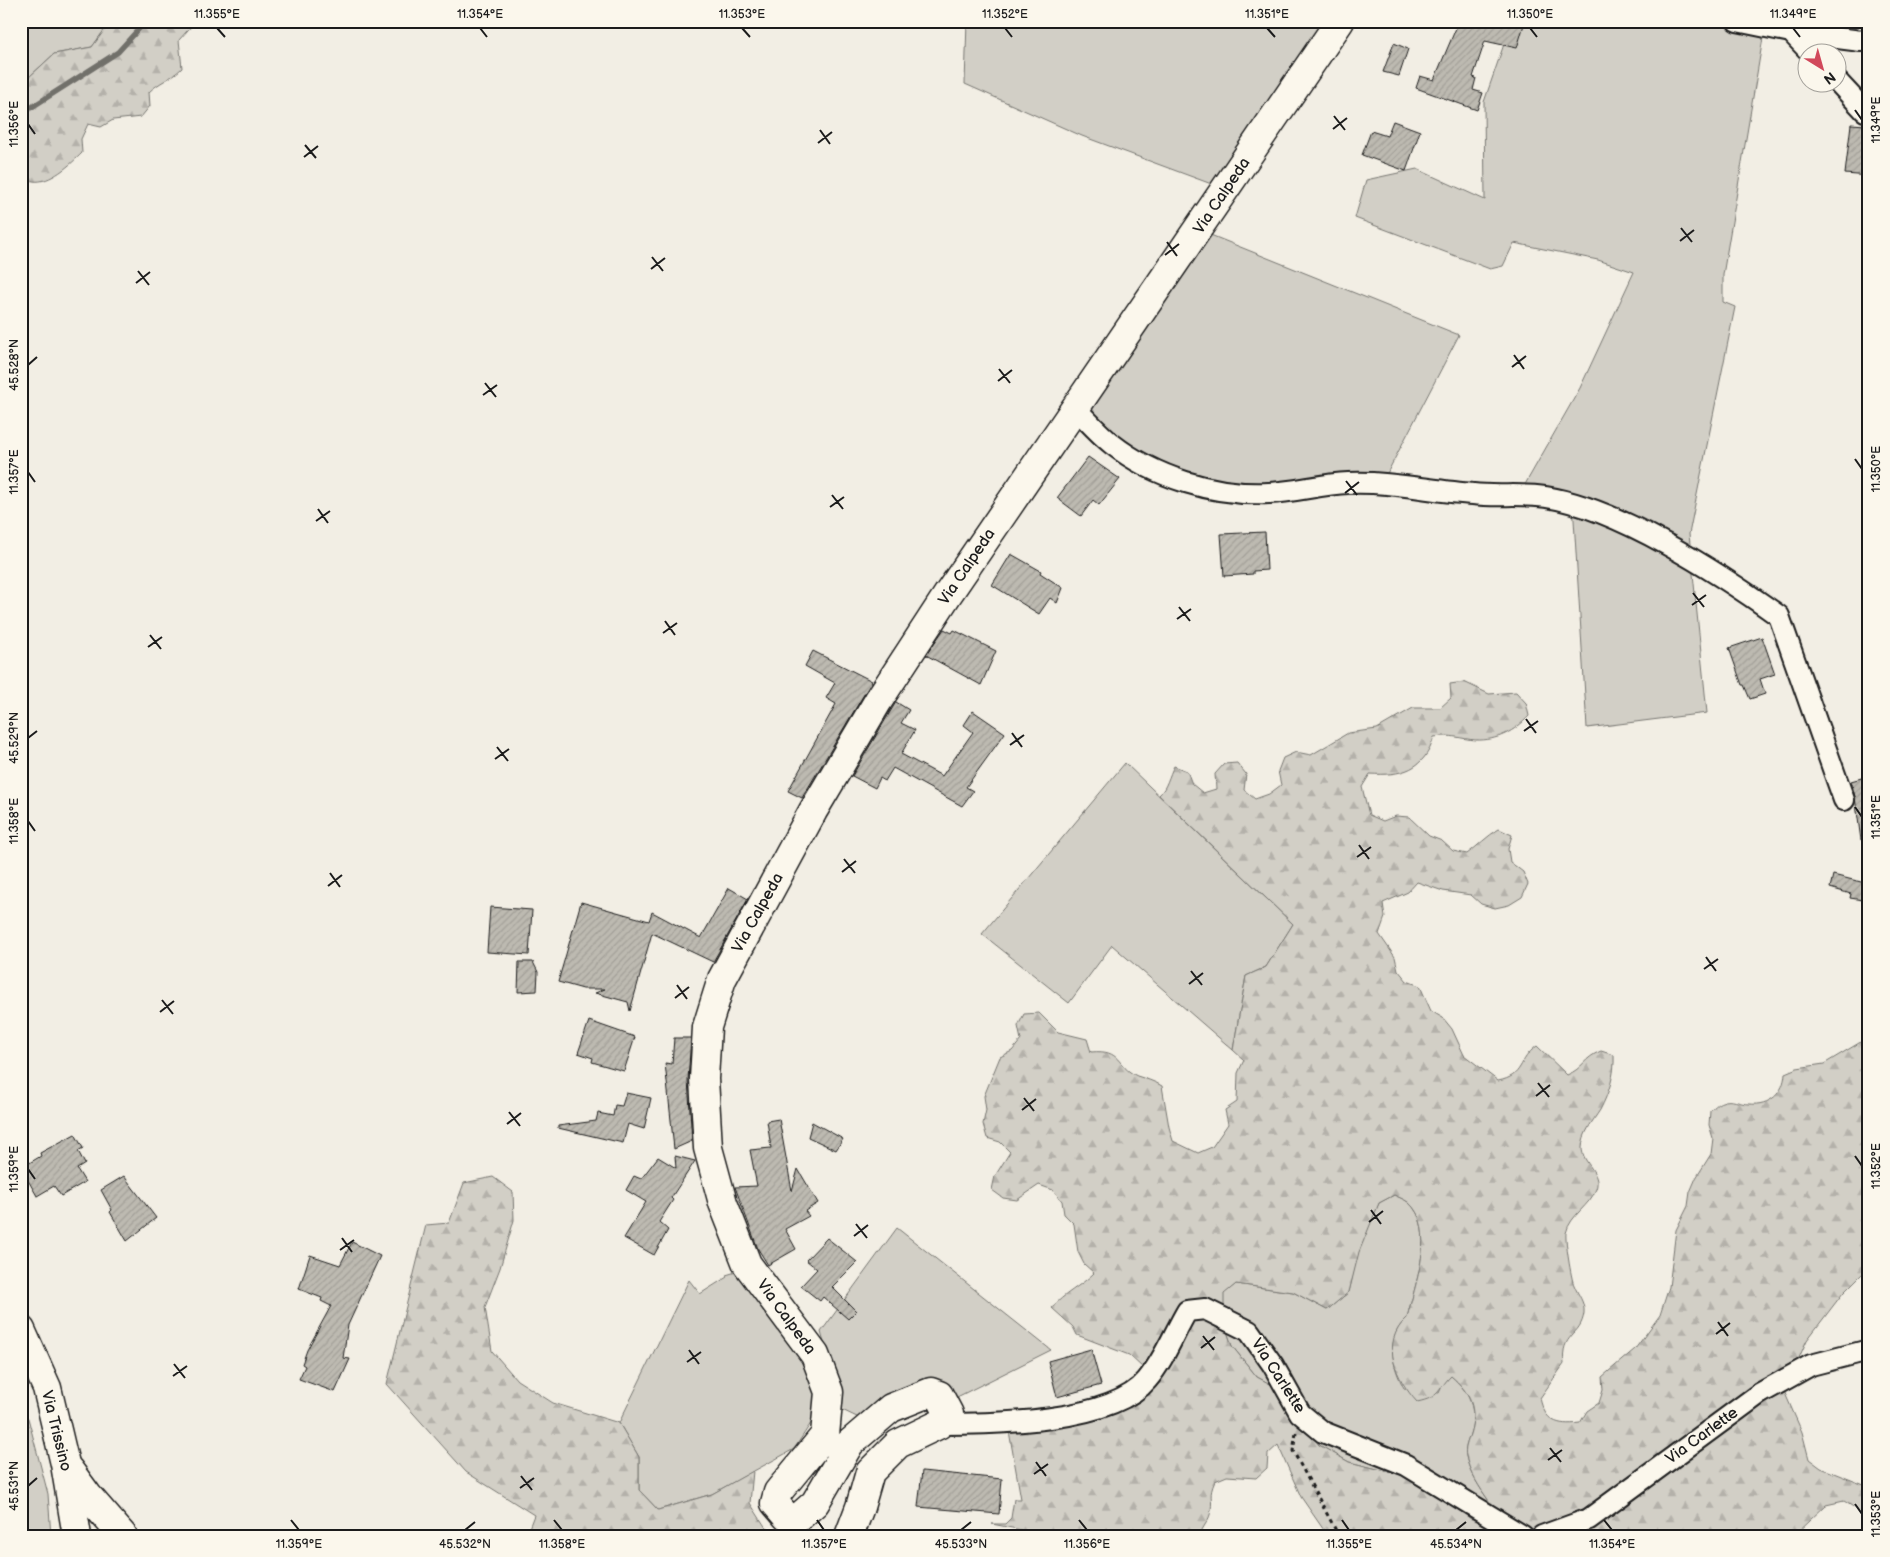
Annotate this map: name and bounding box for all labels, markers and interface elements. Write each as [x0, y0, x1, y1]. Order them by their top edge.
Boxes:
text: 11.355°E [194, 7, 240, 22]
text: 11.354°E [457, 7, 503, 22]
text: 11.353°E [719, 7, 765, 22]
text: 11.352°E [982, 7, 1028, 22]
text: 11.351°E [1245, 7, 1289, 22]
text: 11.350°E [1507, 7, 1553, 22]
text: 11.349°E [1770, 7, 1816, 22]
north arrow [1798, 42, 1848, 92]
text: N [1820, 68, 1839, 88]
text: 11.349°E [1869, 97, 1884, 143]
text: 11.356°E [7, 101, 22, 147]
street label: Via Calpeda [1190, 154, 1254, 238]
text: 45.528°N [7, 339, 22, 391]
text: 11.350°E [1869, 446, 1884, 492]
text: 11.357°E [7, 449, 22, 495]
street label: Via Calpeda [935, 525, 999, 609]
text: 45.529°N [7, 712, 22, 764]
text: 11.351°E [1869, 795, 1884, 839]
text: 11.358°E [7, 798, 22, 844]
street label: Via Calpeda [728, 870, 788, 956]
text: 11.352°E [1869, 1143, 1884, 1189]
text: 11.359°E [7, 1146, 22, 1192]
street label: Via Calpeda [752, 1276, 820, 1358]
street label: Via Carlette [1247, 1335, 1309, 1417]
street label: Via Trissino [37, 1389, 75, 1473]
street label: Via Carlette [1662, 1403, 1742, 1469]
text: 45.531°N [7, 1461, 22, 1511]
text: 11.353°E [1869, 1491, 1884, 1537]
text: 11.359°E [276, 1537, 322, 1552]
text: 45.532°N [439, 1537, 491, 1552]
text: 11.358°E [539, 1537, 585, 1552]
text: 11.357°E [801, 1537, 847, 1552]
text: 45.533°N [935, 1537, 987, 1552]
text: 11.356°E [1064, 1537, 1110, 1552]
text: 11.355°E [1326, 1537, 1372, 1552]
text: 45.534°N [1430, 1537, 1482, 1552]
text: 11.354°E [1589, 1537, 1635, 1552]

